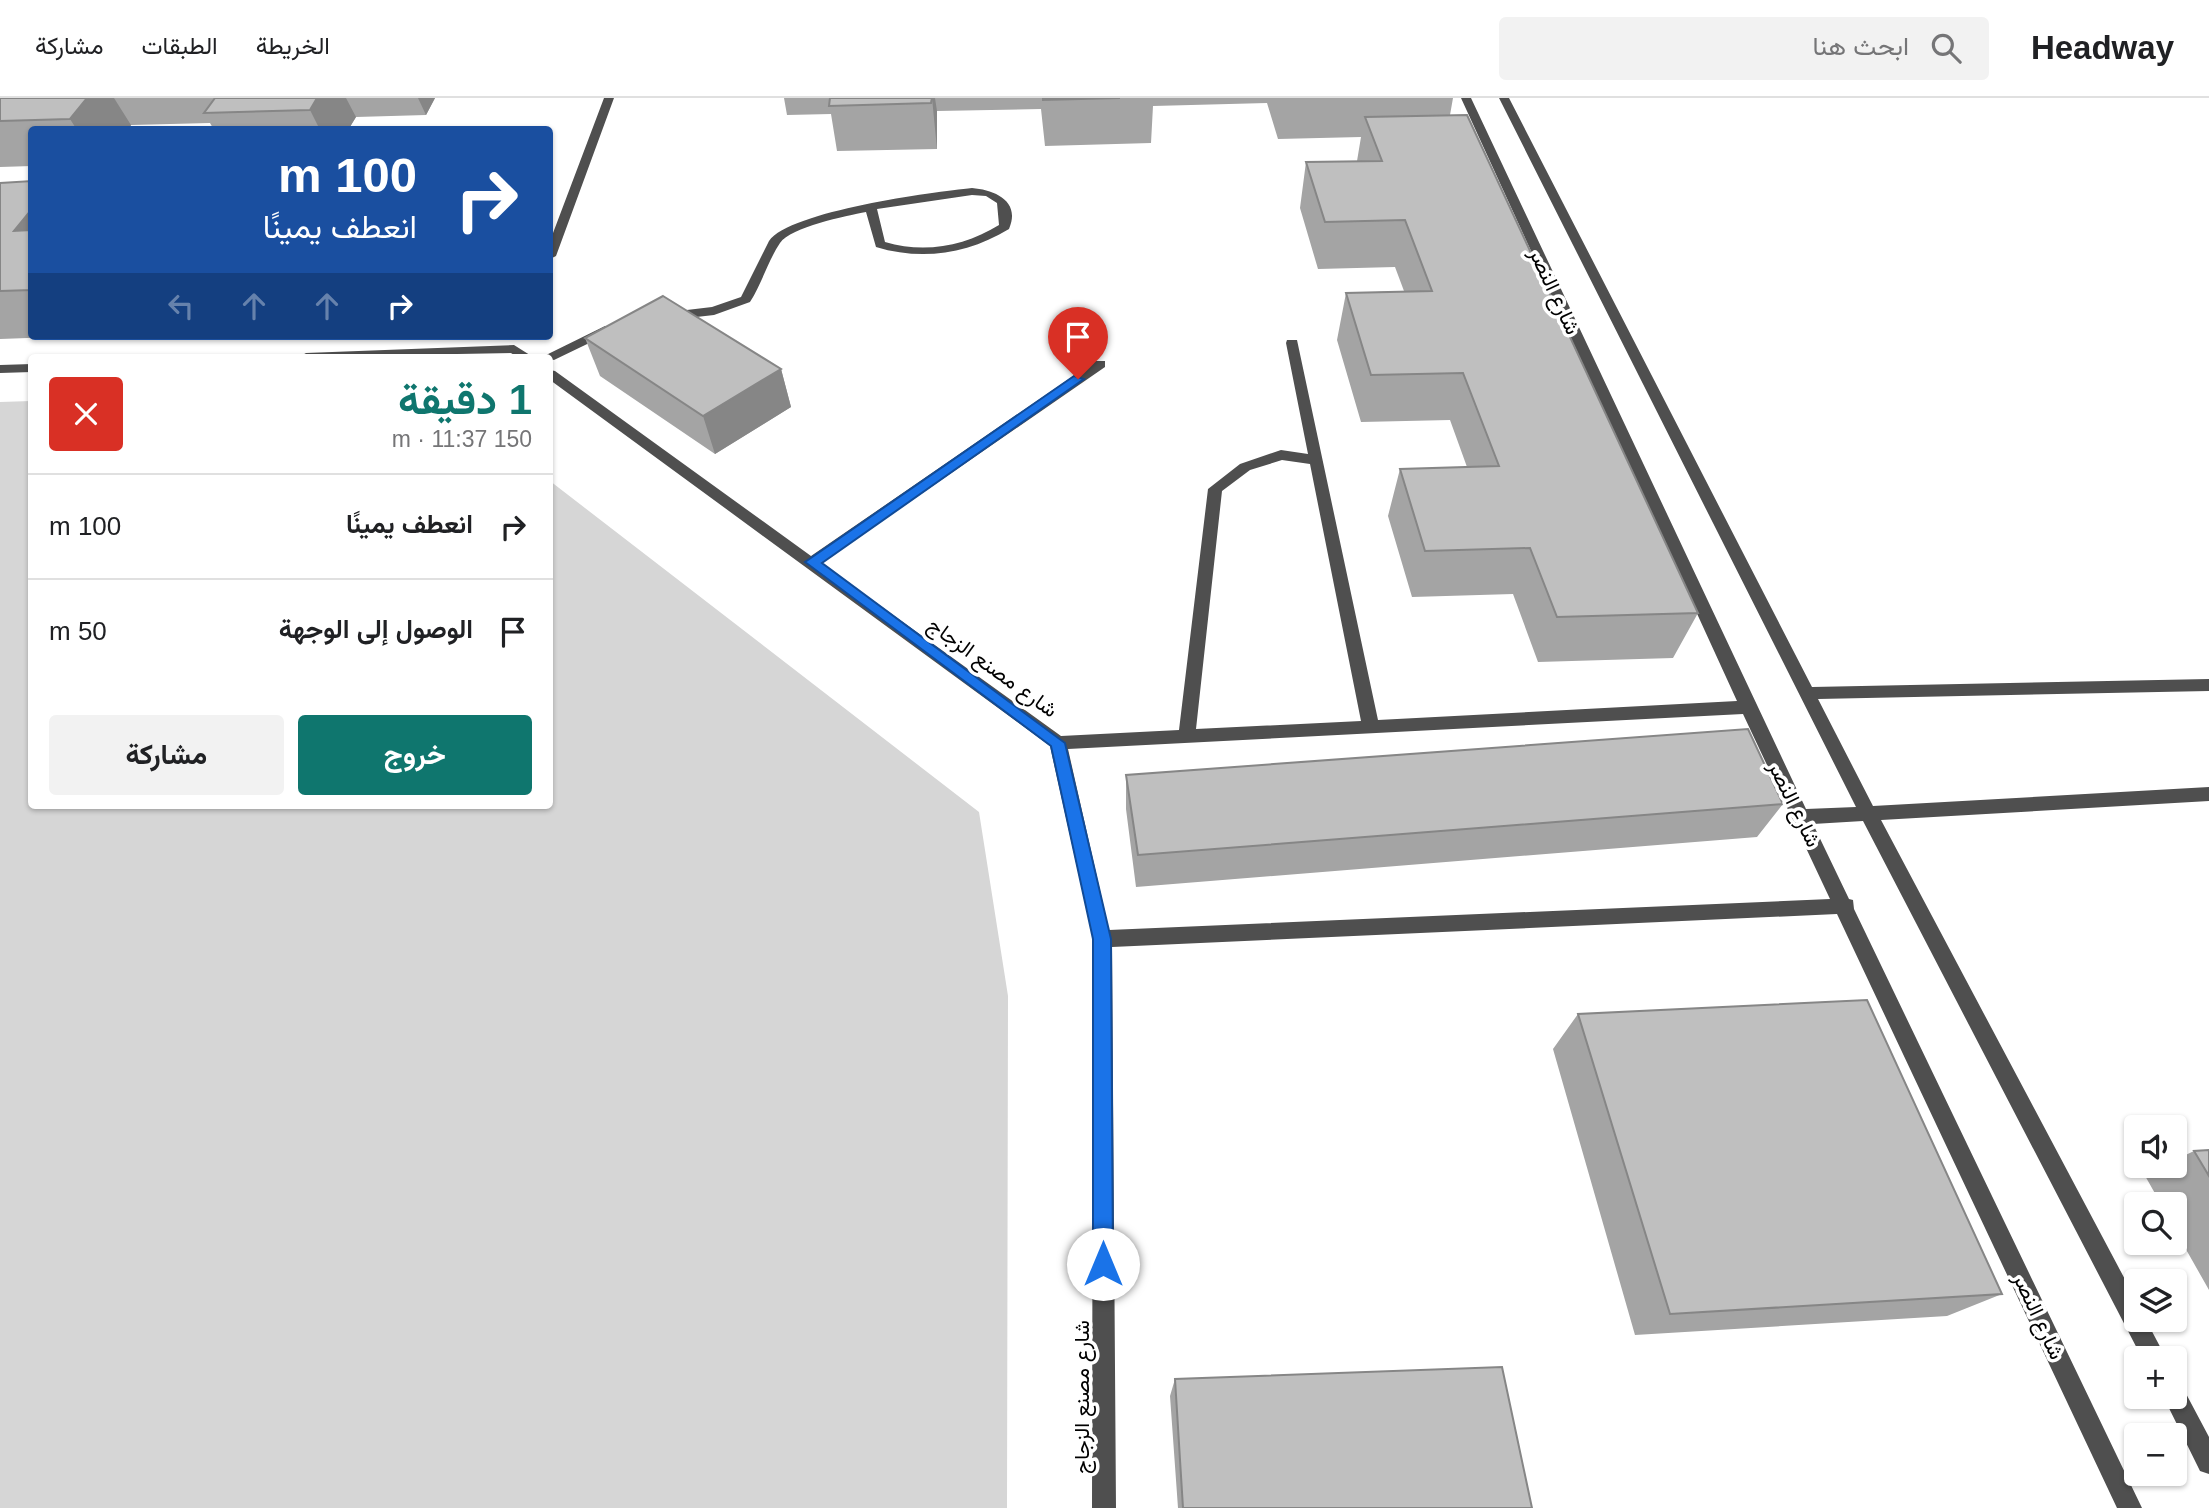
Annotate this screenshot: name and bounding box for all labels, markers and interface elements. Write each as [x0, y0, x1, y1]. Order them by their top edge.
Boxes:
search box [1499, 17, 1989, 80]
icon: search [1927, 29, 1965, 67]
text: Headway [2031, 29, 2174, 66]
text: ابحث هنا [1812, 31, 1909, 61]
text: مشاركة [35, 32, 103, 59]
text: الطبقات [141, 32, 218, 59]
text: الخريطة [256, 32, 330, 59]
text: 100 m [278, 148, 417, 202]
icon: right [441, 154, 532, 245]
text: انعطف يمينًا [263, 209, 417, 245]
street label: شارع النصر [1522, 243, 1585, 339]
icon: left [162, 287, 200, 325]
icon: ahead [235, 287, 273, 325]
icon: ahead [308, 287, 346, 325]
icon: right [381, 287, 419, 325]
pin [1048, 307, 1108, 379]
icon: arrive [1059, 318, 1097, 356]
text: 1 دقيقة [398, 376, 532, 423]
button: close [49, 377, 123, 451]
text: 150 m · 11:37 [392, 426, 532, 452]
icon: right [494, 508, 532, 546]
text: انعطف يمينًا [346, 509, 473, 539]
text: 100 m [49, 511, 121, 541]
street label: شارع مصنع الزجاج [922, 612, 1062, 724]
icon: arrive [494, 613, 532, 651]
text: الوصول إلى الوجهة [279, 614, 473, 644]
text: 50 m [49, 616, 107, 646]
button: مشاركة [49, 715, 284, 795]
button: خروج [298, 715, 532, 795]
street label: شارع النصر [1761, 757, 1826, 852]
map controls [2124, 1115, 2187, 1486]
button: sound [2124, 1115, 2187, 1178]
button: search [2124, 1192, 2187, 1255]
position arrow [1066, 1227, 1140, 1301]
street label: شارع النصر [2006, 1268, 2069, 1364]
button: layers [2124, 1269, 2187, 1332]
street label: شارع مصنع الزجاج [1070, 1320, 1096, 1474]
button: + [2124, 1346, 2187, 1409]
button: − [2124, 1423, 2187, 1486]

